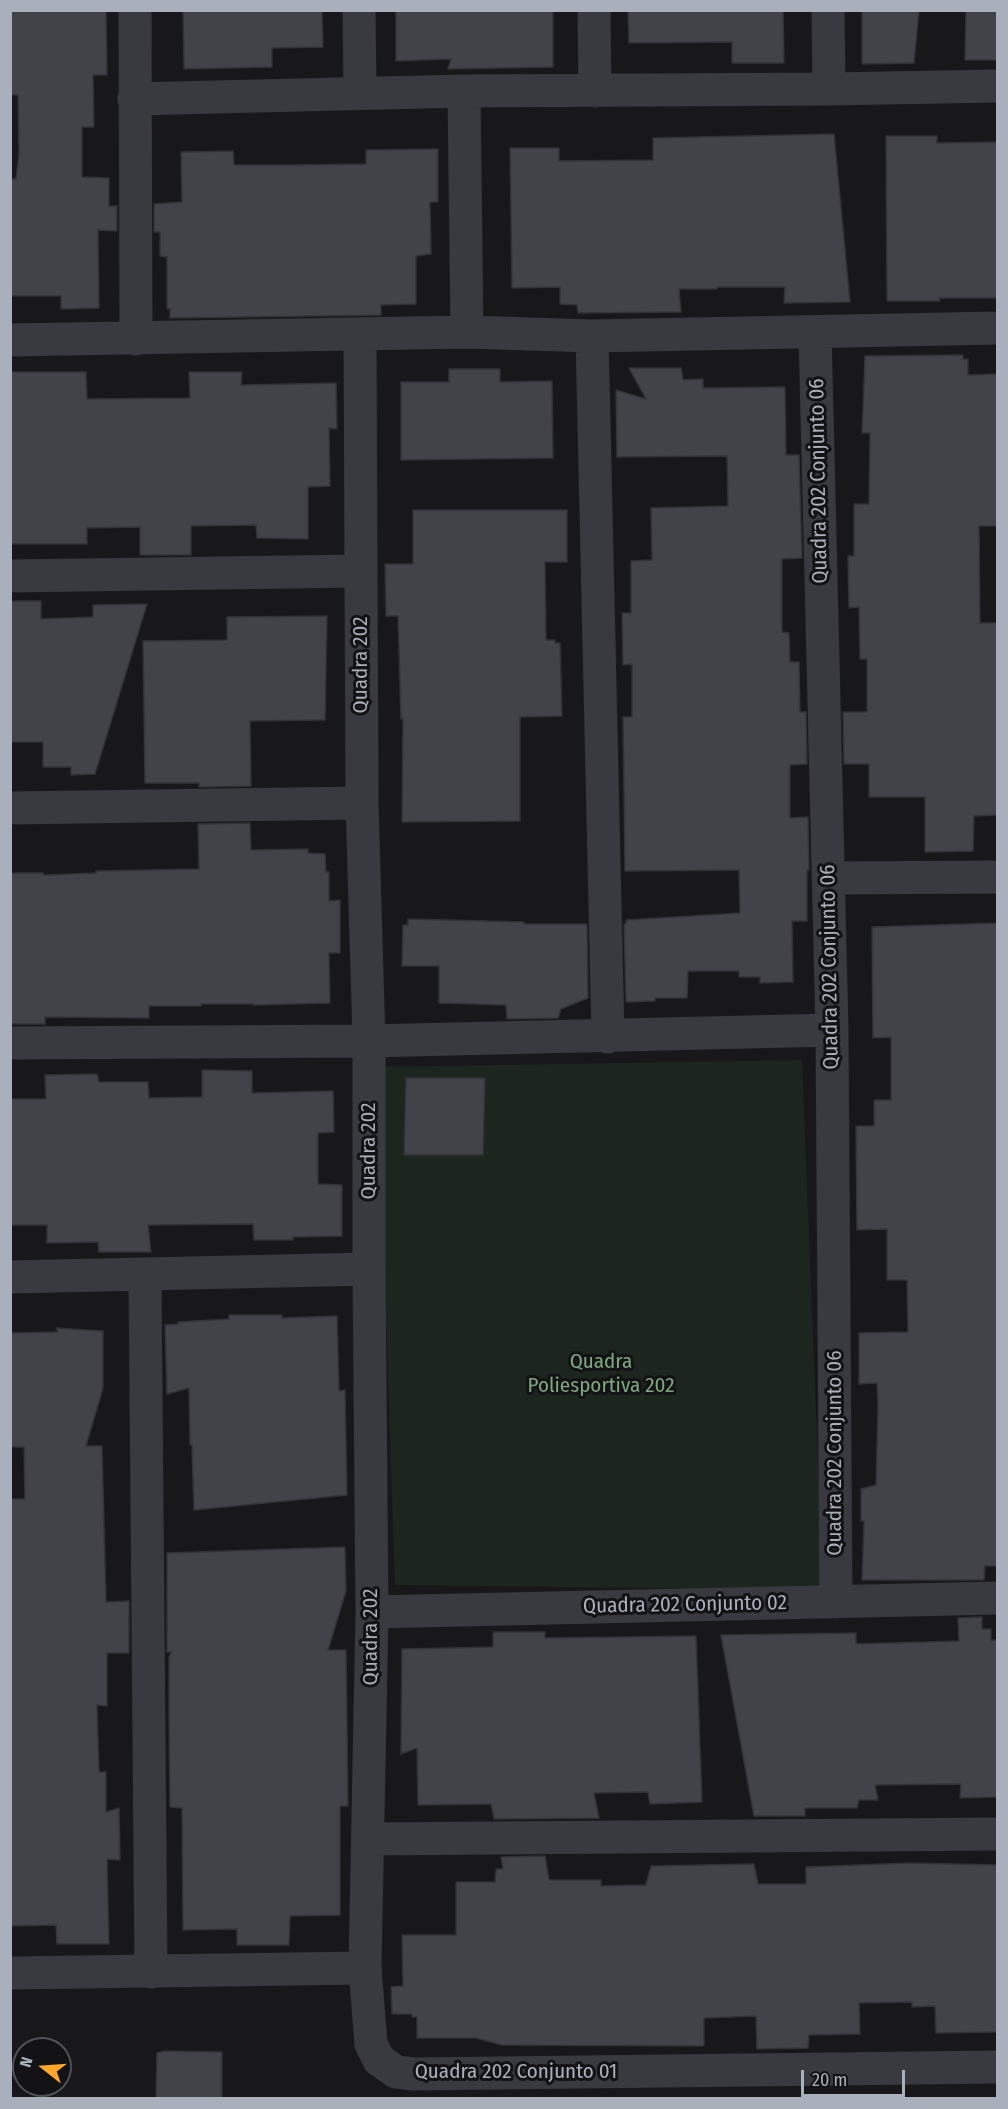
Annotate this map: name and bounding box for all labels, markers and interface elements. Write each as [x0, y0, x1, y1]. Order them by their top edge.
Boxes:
street label: Quadra 202 Conjunto 06 [805, 378, 833, 584]
street label: Quadra 202 [348, 617, 374, 713]
street label: Quadra 202 Conjunto 06 [816, 864, 844, 1070]
street label: Quadra 202 [356, 1103, 382, 1199]
park label: Quadra Poliesportiva 202 [528, 1349, 674, 1399]
street label: Quadra 202 Conjunto 06 [822, 1350, 848, 1556]
street label: Quadra 202 [358, 1589, 384, 1685]
street label: Quadra 202 Conjunto 02 [583, 1591, 787, 1619]
north arrow [12, 2037, 72, 2097]
text: N [16, 2055, 37, 2070]
scale bar [804, 2058, 908, 2096]
street label: Quadra 202 Conjunto 01 [415, 2059, 617, 2085]
text: 20 m [812, 2069, 847, 2091]

